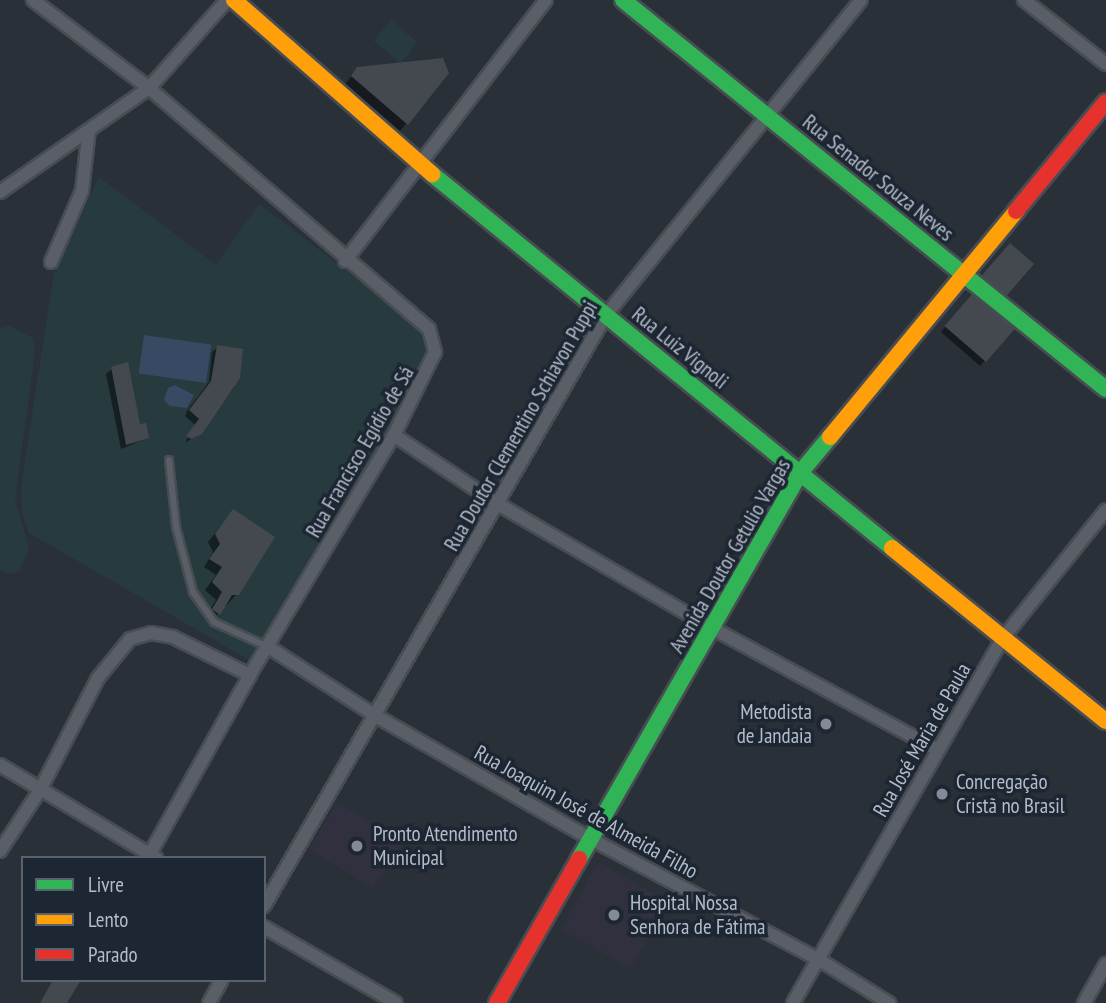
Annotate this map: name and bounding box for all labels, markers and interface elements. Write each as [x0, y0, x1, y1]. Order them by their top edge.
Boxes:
street label: Rua Senador Souza Neves [797, 109, 959, 247]
street label: Rua Doutor Clementino Schiavon Puppi [439, 297, 603, 555]
street label: Rua Luiz Vignoli [627, 301, 733, 395]
street label: Rua Francisco Egídio de Sá [301, 362, 419, 542]
street label: Avenida Doutor Getulio Vargas [664, 454, 796, 658]
street label: Rua José Maria de Paula [868, 659, 976, 821]
place label: Metodista de Jandaia [737, 699, 812, 749]
marker: Metodista de Jandaia [818, 716, 834, 732]
street label: Rua Joaquim José de Almeida Filho [470, 740, 702, 884]
place label: Concregação Cristã no Brasil [956, 769, 1065, 819]
marker: Concregação Cristã no Brasil [934, 786, 950, 802]
place label: Pronto Atendimento Municipal [373, 821, 518, 871]
marker: Pronto Atendimento Municipal [347, 836, 367, 856]
legend [21, 856, 266, 982]
text: Livre [88, 871, 124, 898]
place label: Hospital Nossa Senhora de Fátima [630, 890, 765, 940]
marker: Hospital Nossa Senhora de Fátima [604, 905, 624, 925]
text: Lento [88, 906, 128, 933]
text: Parado [88, 941, 138, 968]

